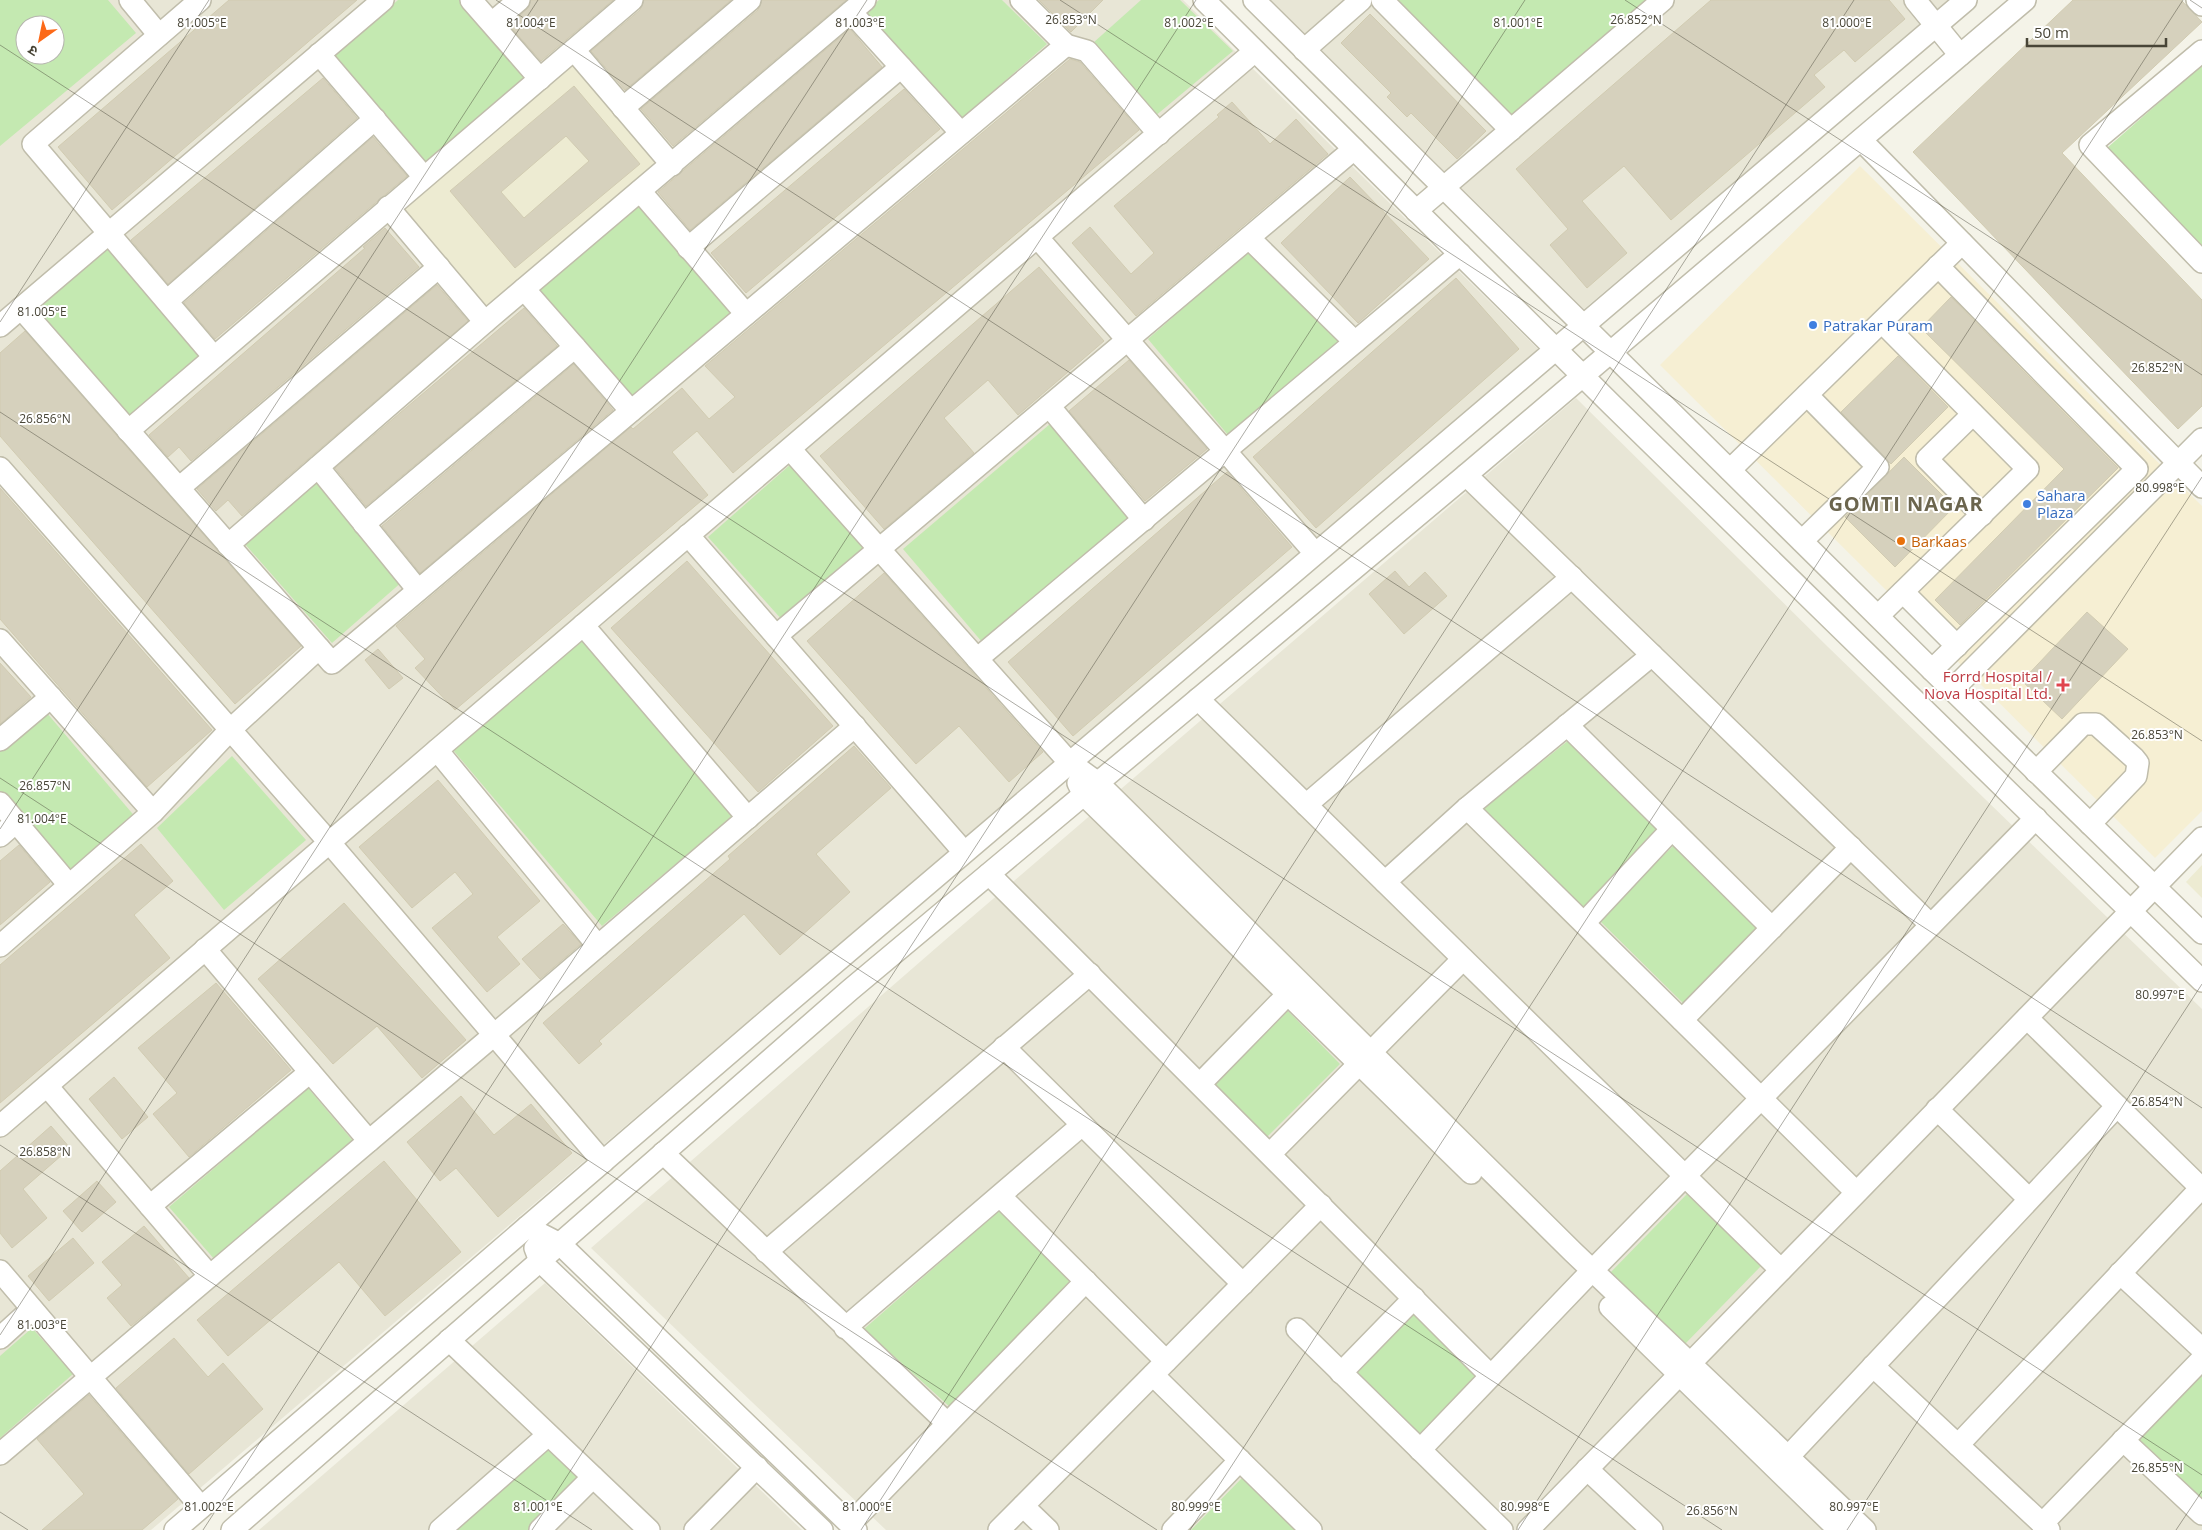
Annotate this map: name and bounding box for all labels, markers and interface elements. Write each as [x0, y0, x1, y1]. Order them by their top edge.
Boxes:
text: 26.853°N [1045, 11, 1097, 28]
text: 26.852°N [1610, 11, 1662, 28]
text: 81.005°E [177, 14, 227, 31]
text: 81.004°E [506, 14, 556, 31]
text: 81.003°E [835, 14, 885, 31]
text: 81.002°E [1164, 14, 1214, 31]
text: 81.001°E [1493, 14, 1543, 31]
text: 81.000°E [1822, 14, 1872, 31]
north arrow [15, 15, 65, 65]
scale bar [2027, 15, 2166, 47]
text: 50 m [2034, 22, 2069, 42]
text: उ [23, 41, 41, 62]
text: 81.005°E [17, 303, 67, 320]
place label: Patrakar Puram [1823, 315, 1933, 335]
marker: Patrakar Puram [1807, 319, 1819, 331]
text: 26.852°N [2131, 359, 2183, 376]
text: 26.856°N [19, 410, 71, 427]
text: 80.998°E [2135, 479, 2185, 496]
place label: Sahara Plaza [2037, 485, 2086, 522]
district label: GOMTI NAGAR [1828, 490, 1984, 517]
marker: Sahara Plaza [2021, 498, 2033, 510]
place label: Barkaas [1911, 531, 1967, 551]
marker: Barkaas [1895, 535, 1907, 547]
place label: Forrd Hospital / Nova Hospital Ltd. [1924, 666, 2052, 703]
marker: Forrd Hospital / Nova Hospital Ltd. [2056, 678, 2070, 692]
text: 26.853°N [2131, 726, 2183, 743]
text: 26.857°N [19, 777, 71, 794]
text: 81.004°E [17, 810, 67, 827]
text: 80.997°E [2135, 986, 2185, 1003]
text: 26.854°N [2131, 1093, 2183, 1110]
text: 26.858°N [19, 1143, 71, 1160]
text: 81.003°E [17, 1316, 67, 1333]
text: 26.855°N [2131, 1459, 2183, 1476]
text: 81.002°E [184, 1498, 234, 1515]
text: 81.001°E [513, 1498, 563, 1515]
text: 81.000°E [842, 1498, 892, 1515]
text: 80.999°E [1171, 1498, 1221, 1515]
text: 80.998°E [1500, 1498, 1550, 1515]
text: 80.997°E [1829, 1498, 1879, 1515]
text: 26.856°N [1686, 1502, 1738, 1519]

